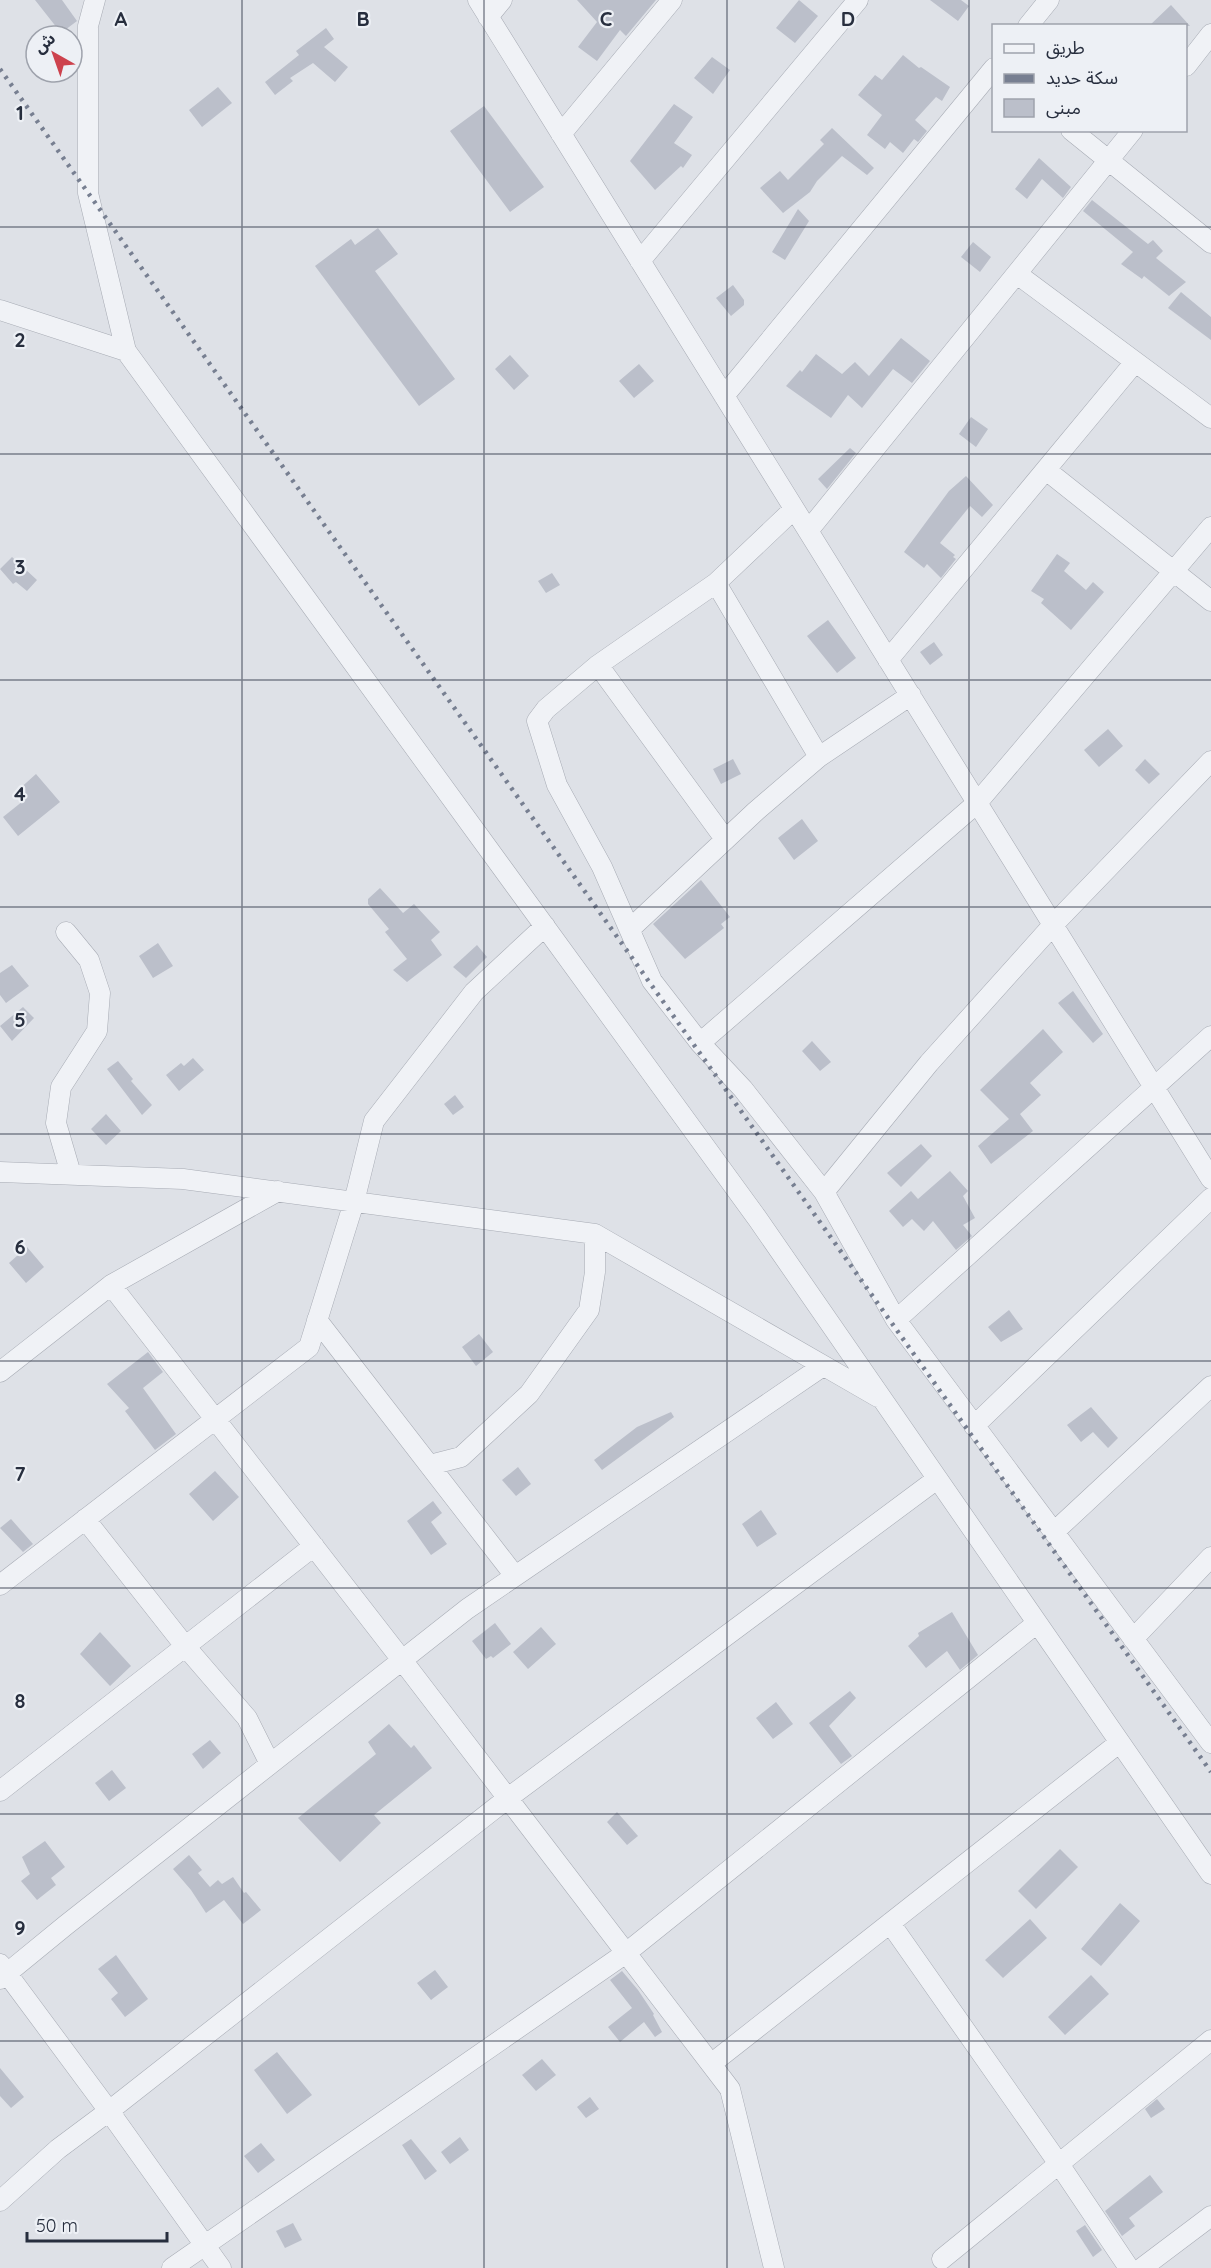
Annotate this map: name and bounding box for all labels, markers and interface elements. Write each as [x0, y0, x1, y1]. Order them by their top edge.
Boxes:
text: A [115, 6, 128, 31]
text: B [356, 6, 370, 31]
text: C [600, 6, 613, 31]
text: D [841, 6, 855, 31]
north arrow [24, 24, 84, 84]
legend [992, 24, 1187, 132]
text: ش [30, 28, 59, 57]
text: طريق [1046, 36, 1085, 59]
text: سكة حديد [1046, 66, 1118, 89]
text: مبنى [1046, 96, 1081, 119]
text: 1 [16, 100, 24, 125]
text: 2 [14, 327, 26, 352]
text: 3 [15, 554, 25, 579]
text: 4 [14, 781, 26, 806]
text: 5 [14, 1007, 26, 1032]
text: 6 [14, 1234, 26, 1259]
text: 7 [15, 1461, 26, 1486]
text: 8 [15, 1688, 26, 1713]
text: 9 [14, 1915, 26, 1940]
scale bar [27, 2205, 166, 2243]
text: 50 m [36, 2214, 78, 2237]

